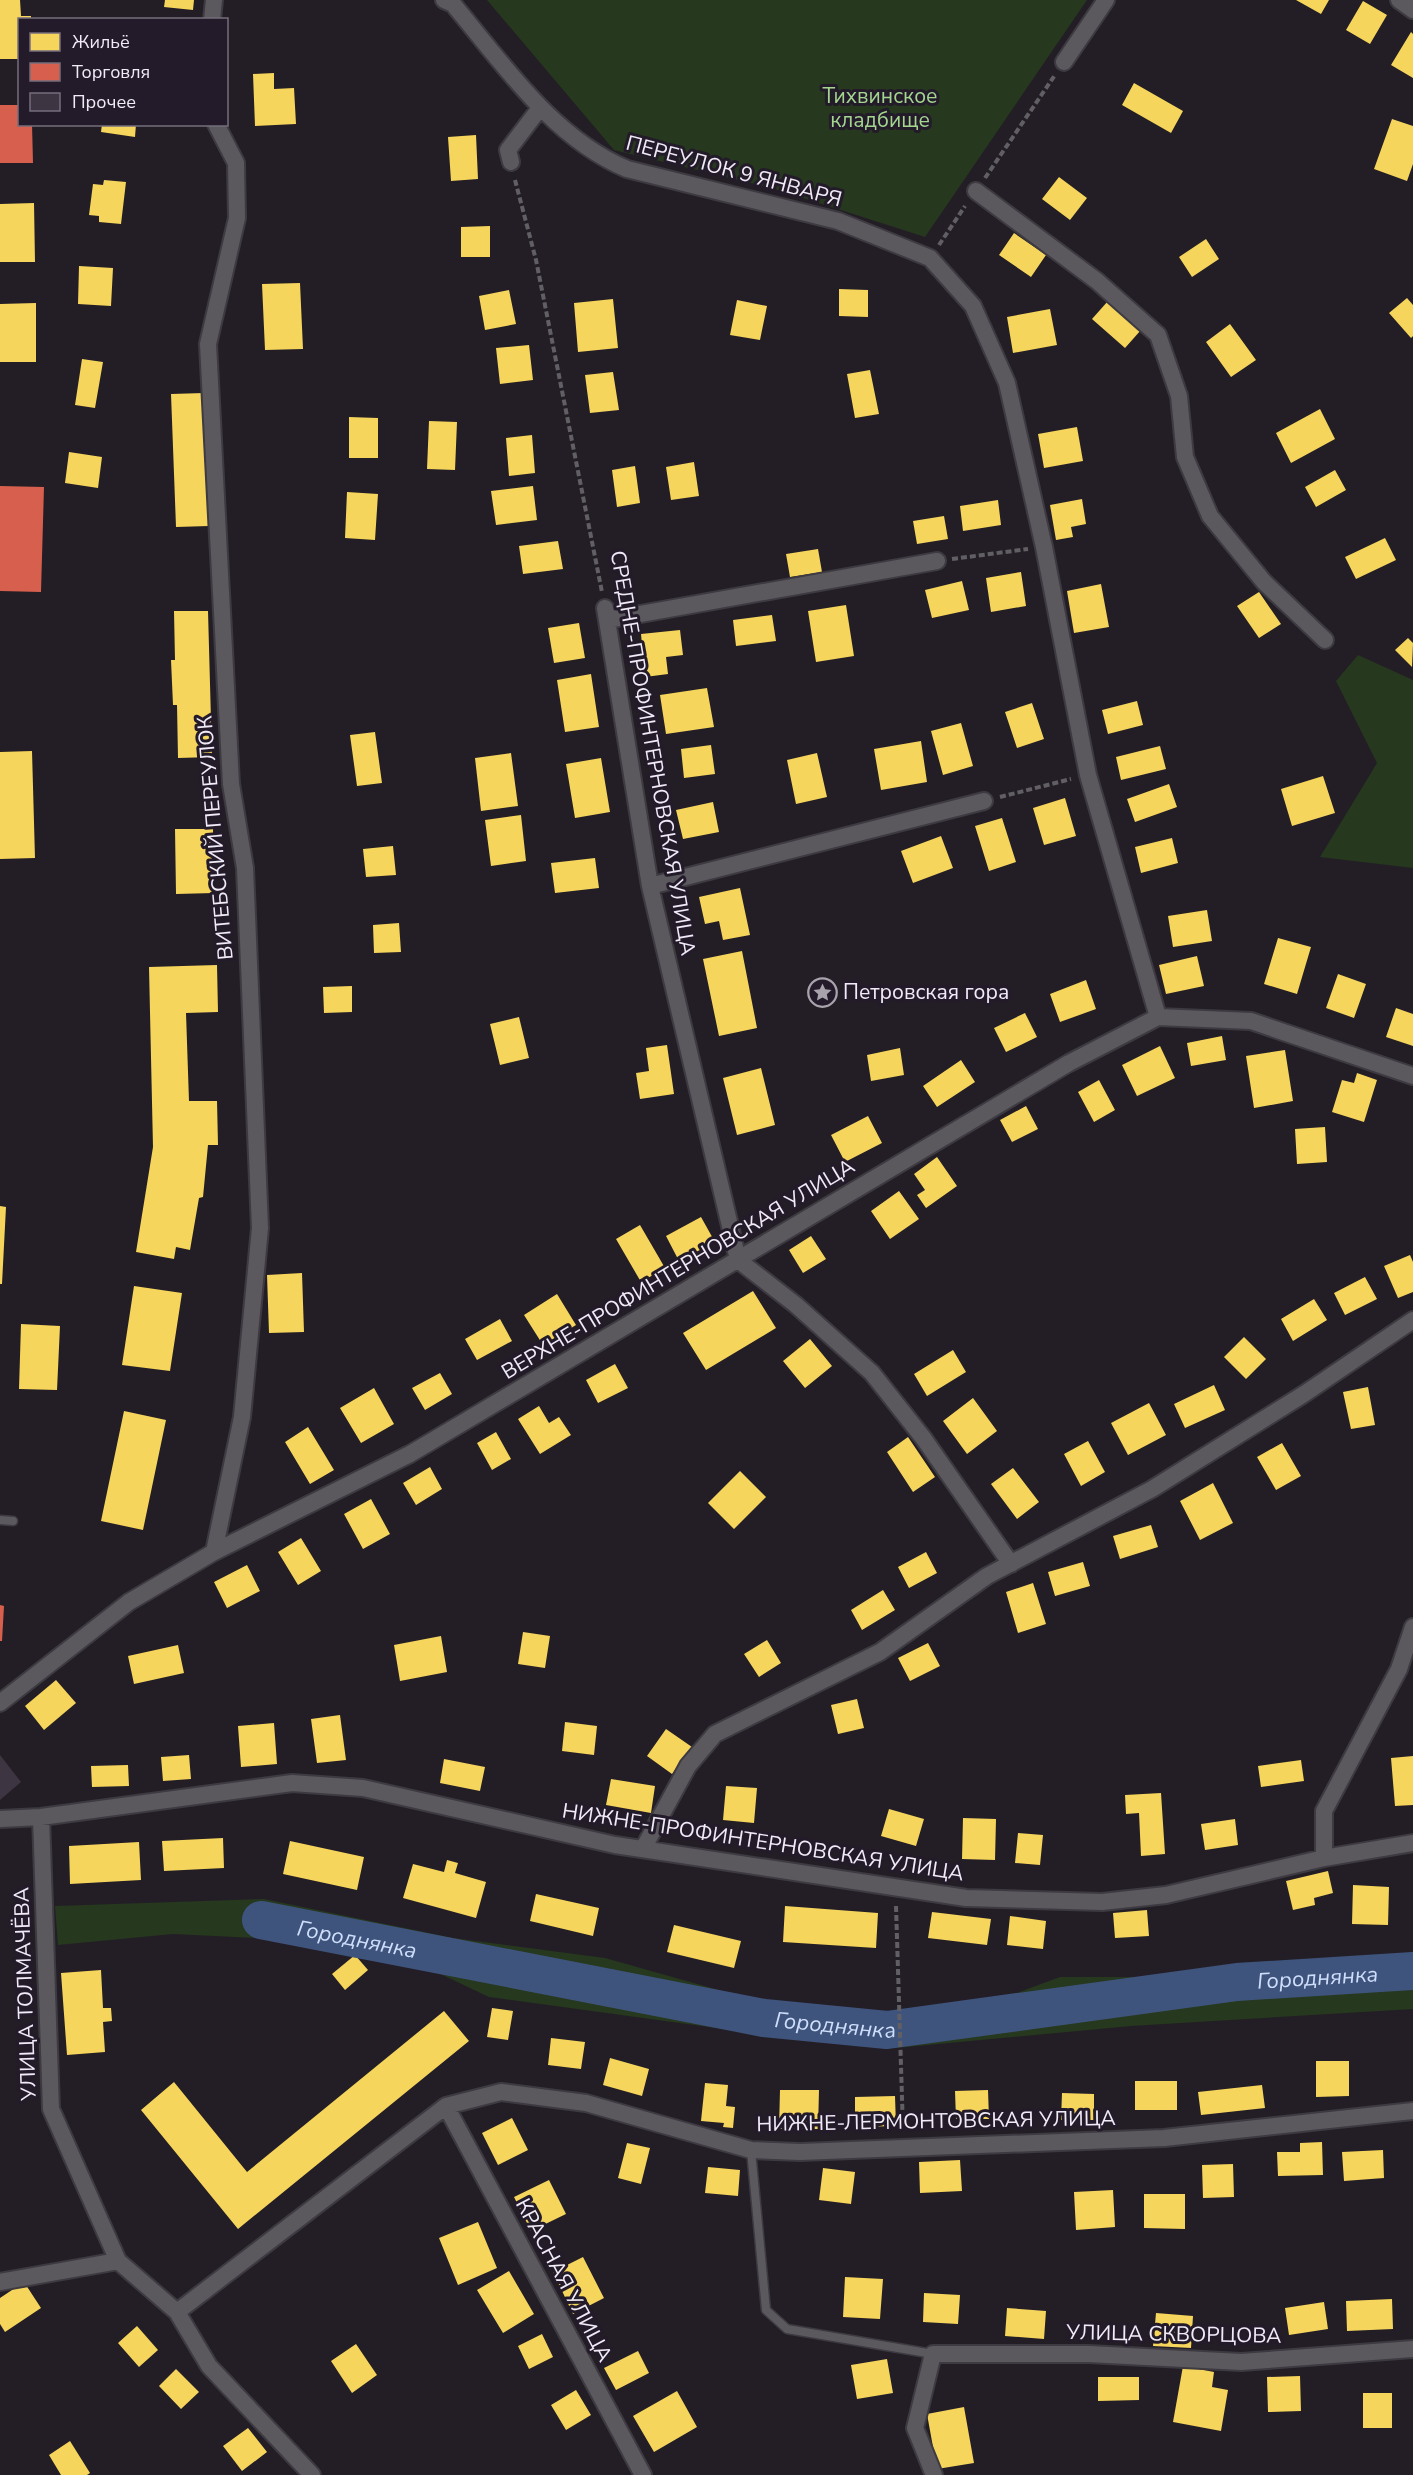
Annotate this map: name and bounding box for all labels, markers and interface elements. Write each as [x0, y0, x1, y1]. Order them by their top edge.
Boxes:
legend [18, 18, 228, 126]
text: Жильё [72, 30, 130, 54]
text: Торговля [72, 60, 150, 84]
park label: Тихвинское кладбище [823, 82, 937, 134]
text: Прочее [72, 90, 136, 114]
street label: ПЕРЕУЛОК 9 ЯНВАРЯ [623, 129, 845, 213]
street label: СРЕДНЕ-ПРОФИНТЕРНОВСКАЯ УЛИЦА [604, 548, 702, 958]
street label: ВИТЕБСКИЙ ПЕРЕУЛОК [190, 714, 240, 961]
place icon: Петровская гора [806, 976, 838, 1008]
place label: Петровская гора [843, 978, 1009, 1006]
street label: ВЕРХНЕ-ПРОФИНТЕРНОВСКАЯ УЛИЦА [496, 1152, 860, 1386]
street label: НИЖНЕ-ПРОФИНТЕРНОВСКАЯ УЛИЦА [560, 1796, 966, 1888]
street label: УЛИЦА ТОЛМАЧЁВА [7, 1887, 43, 2102]
water label: Городнянка [295, 1913, 419, 1966]
water label: Городнянка [1256, 1959, 1379, 1997]
water label: Городнянка [773, 2005, 898, 2046]
street label: НИЖНЕ-ЛЕРМОНТОВСКАЯ УЛИЦА [756, 2104, 1116, 2138]
street label: КРАСНАЯ УЛИЦА [509, 2193, 619, 2367]
street label: УЛИЦА СКВОРЦОВА [1065, 2318, 1282, 2350]

